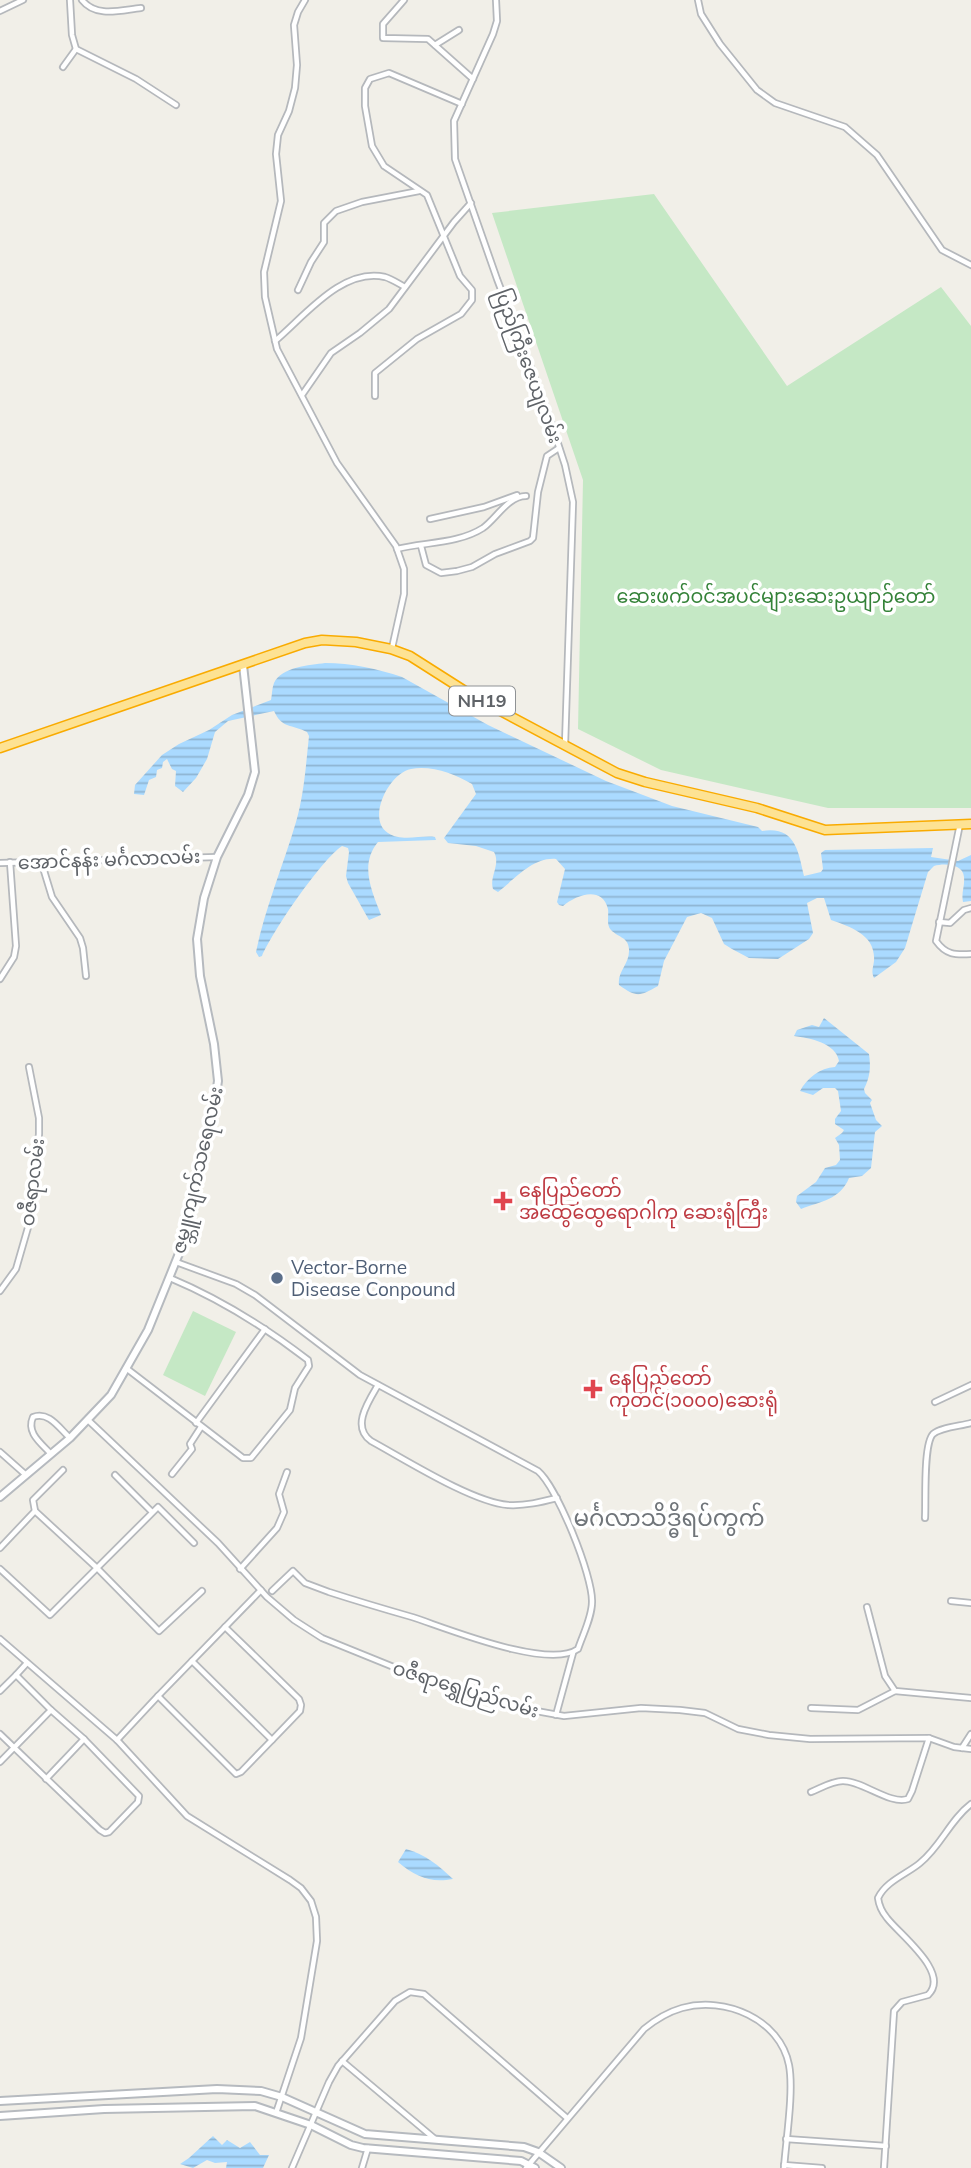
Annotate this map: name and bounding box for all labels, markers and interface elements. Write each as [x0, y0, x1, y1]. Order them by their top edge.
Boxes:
street label: ပြည်ကြီးဇေယျလမ်း [486, 285, 570, 448]
park label: ဆေးဖက်ဝင်အပင်များဆေးဥယျာဉ်တော် [616, 582, 936, 612]
road number: NH19 [449, 686, 515, 716]
street label: အောင်နန်း မင်္ဂလာလမ်း [17, 842, 201, 878]
street label: ဇမ္ဘူကျက်သရေလမ်း [164, 1084, 232, 1257]
street label: ဝဇီရာလမ်း [13, 1136, 53, 1228]
place label: နေပြည်တော် အထွေထွေရောဂါကု ဆေးရုံကြီး [519, 1176, 768, 1229]
marker: နေပြည်တော် အထွေထွေရောဂါကု ဆေးရုံကြီး [493, 1191, 513, 1211]
place label: Vector-Borne Disease Conpound [291, 1255, 456, 1301]
marker: Vector-Borne Disease Conpound [269, 1270, 285, 1286]
place label: နေပြည်တော် ကုတင်(၁၀၀၀)ဆေးရုံ [609, 1364, 778, 1417]
marker: နေပြည်တော် ကုတင်(၁၀၀၀)ဆေးရုံ [583, 1379, 603, 1399]
district label: မင်္ဂလာသိဒ္ဓိရပ်ကွက် [573, 1502, 765, 1538]
street label: ဝဇီရာရွှေပြည်လမ်း [389, 1653, 543, 1726]

